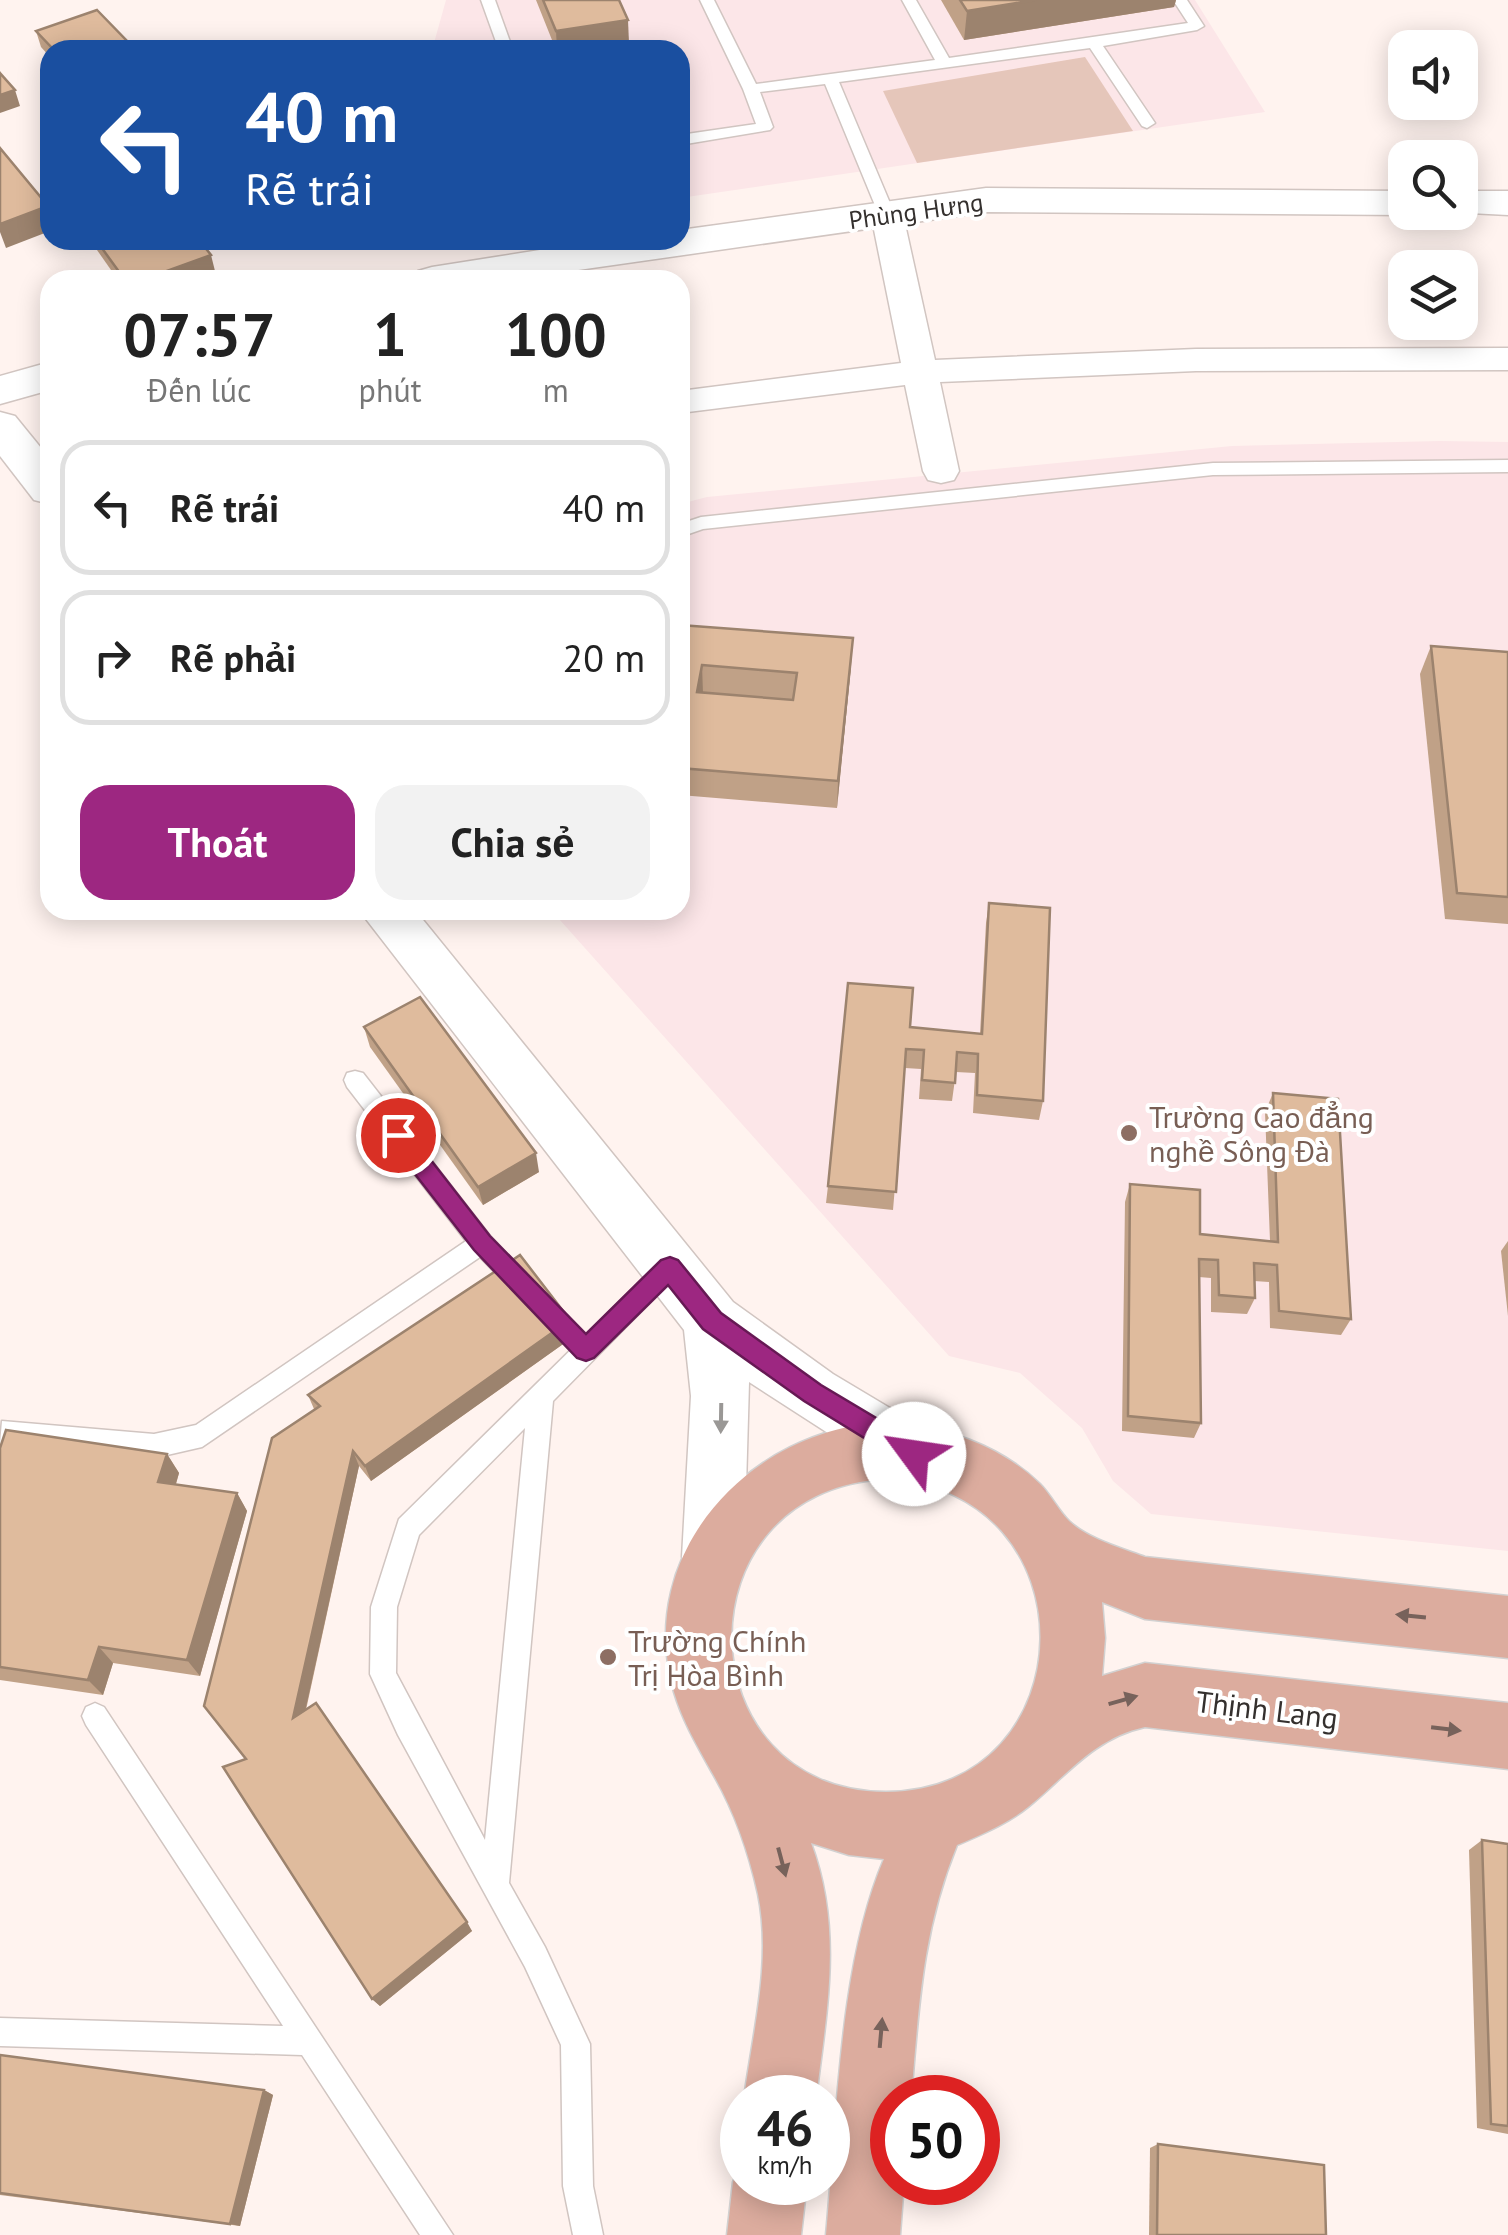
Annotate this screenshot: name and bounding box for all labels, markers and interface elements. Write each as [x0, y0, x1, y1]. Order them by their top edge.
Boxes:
map controls [1388, 30, 1478, 340]
button: sound [1388, 30, 1478, 120]
text: 40 m [245, 71, 398, 161]
icon: left [80, 80, 210, 210]
button: search [1388, 140, 1478, 230]
text: Rẽ trái [245, 159, 374, 217]
street label: Phùng Hưng [847, 186, 985, 236]
button: layers [1388, 250, 1478, 340]
text: 07:57 [123, 295, 275, 373]
text: 1 [373, 295, 407, 373]
text: 100 [505, 295, 607, 373]
text: Đến lúc [147, 369, 252, 411]
text: phút [359, 369, 422, 411]
text: m [543, 369, 569, 411]
icon: left [85, 480, 140, 535]
text: Rẽ trái [170, 483, 279, 532]
text: 40 m [563, 483, 645, 532]
icon: right [85, 630, 140, 685]
text: Rẽ phải [170, 633, 296, 682]
text: 20 m [563, 633, 645, 682]
button: Thoát [80, 785, 355, 900]
button: Chia sẻ [375, 785, 650, 900]
pin [356, 1093, 441, 1178]
place label: Trường Cao đẳng nghề Sông Đà [1149, 1097, 1374, 1170]
icon: arrive [371, 1108, 426, 1163]
marker: Trường Cao đẳng nghề Sông Đà [1118, 1122, 1140, 1144]
one-way arrow [712, 1402, 728, 1434]
position arrow [862, 1402, 966, 1506]
one-way arrow [1395, 1608, 1426, 1624]
place label: Trường Chính Trị Hòa Bình [628, 1621, 806, 1694]
marker: Trường Chính Trị Hòa Bình [597, 1646, 619, 1668]
street label: Thịnh Lang [1194, 1681, 1340, 1737]
one-way arrow [1108, 1692, 1139, 1708]
one-way arrow [1430, 1721, 1462, 1737]
one-way arrow [775, 1846, 791, 1877]
one-way arrow [874, 2017, 890, 2049]
speed limit sign: 50 [870, 2075, 1000, 2205]
text: 46 [757, 2095, 813, 2160]
text: km/h [758, 2149, 812, 2181]

